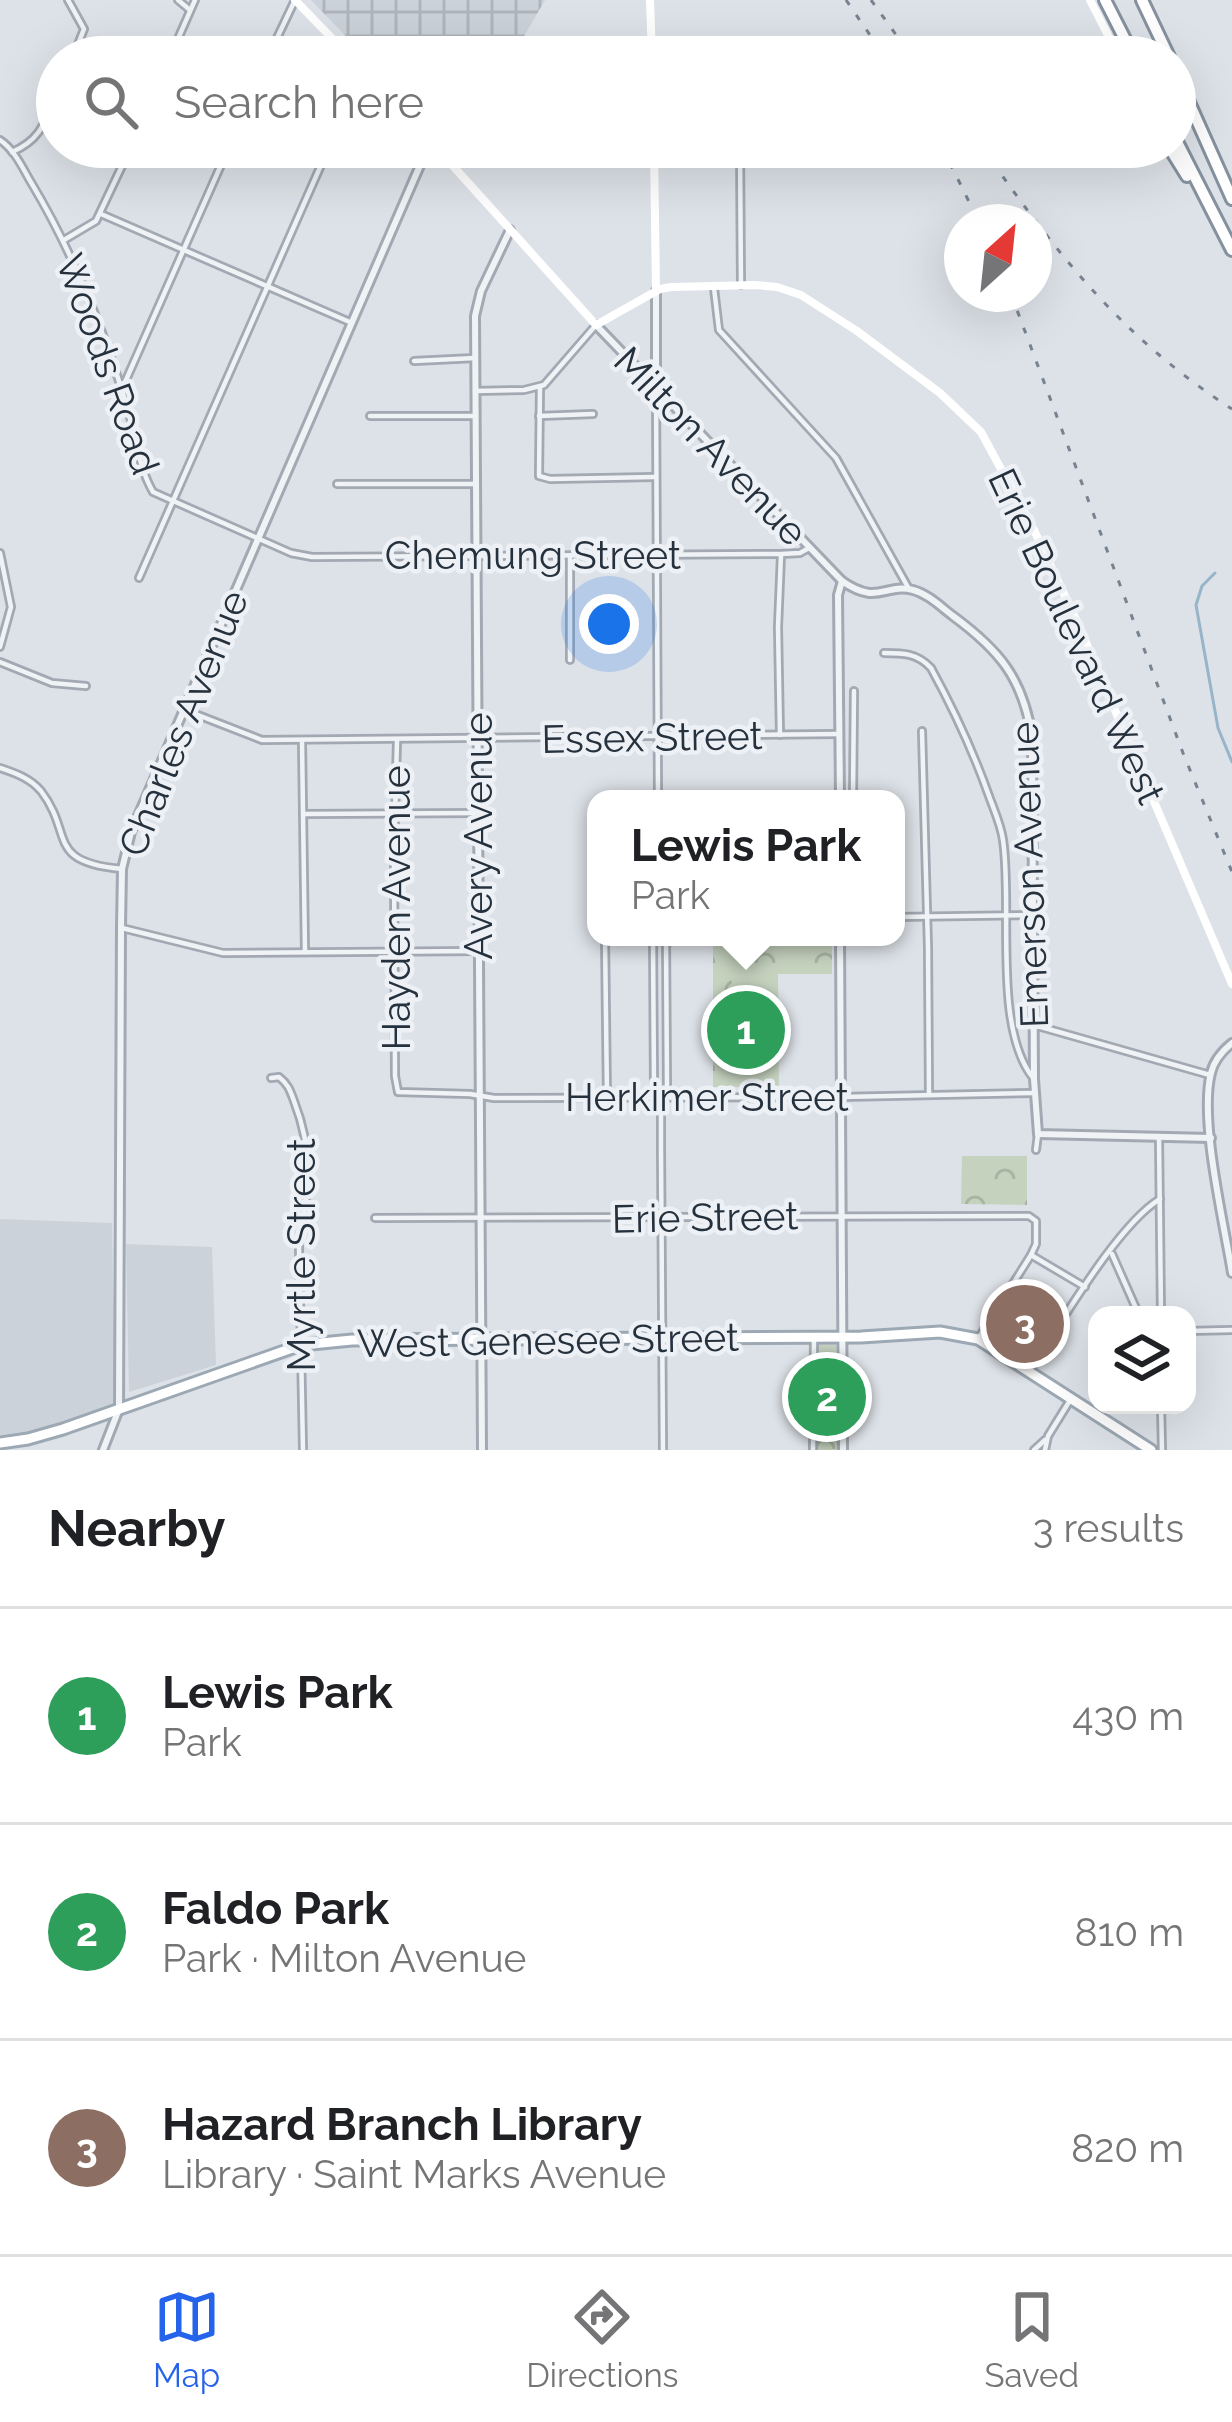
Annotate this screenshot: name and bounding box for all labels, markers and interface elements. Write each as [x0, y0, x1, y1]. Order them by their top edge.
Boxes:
search box [36, 36, 1196, 168]
icon: search [78, 69, 144, 135]
text: Search here [174, 76, 424, 129]
north arrow [944, 204, 1052, 312]
street label: Woods Road [47, 248, 169, 480]
street label: Milton Avenue [605, 337, 817, 555]
street label: Erie Boulevard West [979, 461, 1175, 811]
street label: Chemung Street [385, 532, 681, 578]
street label: Charles Avenue [109, 583, 257, 863]
your location [579, 594, 639, 654]
street label: Avery Avenue [455, 712, 501, 960]
street label: Essex Street [541, 712, 763, 762]
street label: Emerson Avenue [1001, 721, 1057, 1029]
street label: Hayden Avenue [373, 765, 419, 1051]
popup [587, 790, 905, 946]
text: Lewis Park [631, 819, 861, 872]
text: Park [631, 872, 710, 918]
pin: 1 [707, 985, 785, 1075]
street label: Herkimer Street [565, 1074, 849, 1120]
street label: Myrtle Street [278, 1138, 324, 1372]
street label: Erie Street [611, 1192, 799, 1242]
pin: 3 [986, 1279, 1064, 1369]
map controls [1088, 1306, 1196, 1414]
button: layers [1088, 1306, 1196, 1414]
street label: West Genesee Street [357, 1314, 739, 1366]
pin: 2 [788, 1352, 866, 1442]
text: Nearby [48, 1498, 225, 1558]
text: 3 results [1033, 1505, 1184, 1551]
text: Lewis Park [162, 1666, 393, 1719]
text: 1 [77, 1693, 97, 1739]
text: 430 m [1072, 1693, 1184, 1739]
text: Park [162, 1719, 242, 1765]
text: Faldo Park [162, 1882, 389, 1935]
text: 2 [76, 1909, 98, 1955]
text: 810 m [1075, 1909, 1184, 1955]
text: Park · Milton Avenue [162, 1935, 526, 1981]
text: Hazard Branch Library [162, 2098, 642, 2151]
text: 3 [76, 2125, 98, 2171]
text: 820 m [1071, 2125, 1184, 2171]
text: Library · Saint Marks Avenue [162, 2151, 666, 2197]
tab: Map [153, 2284, 220, 2395]
tab: Directions [526, 2284, 679, 2395]
tab: Saved [985, 2284, 1079, 2395]

